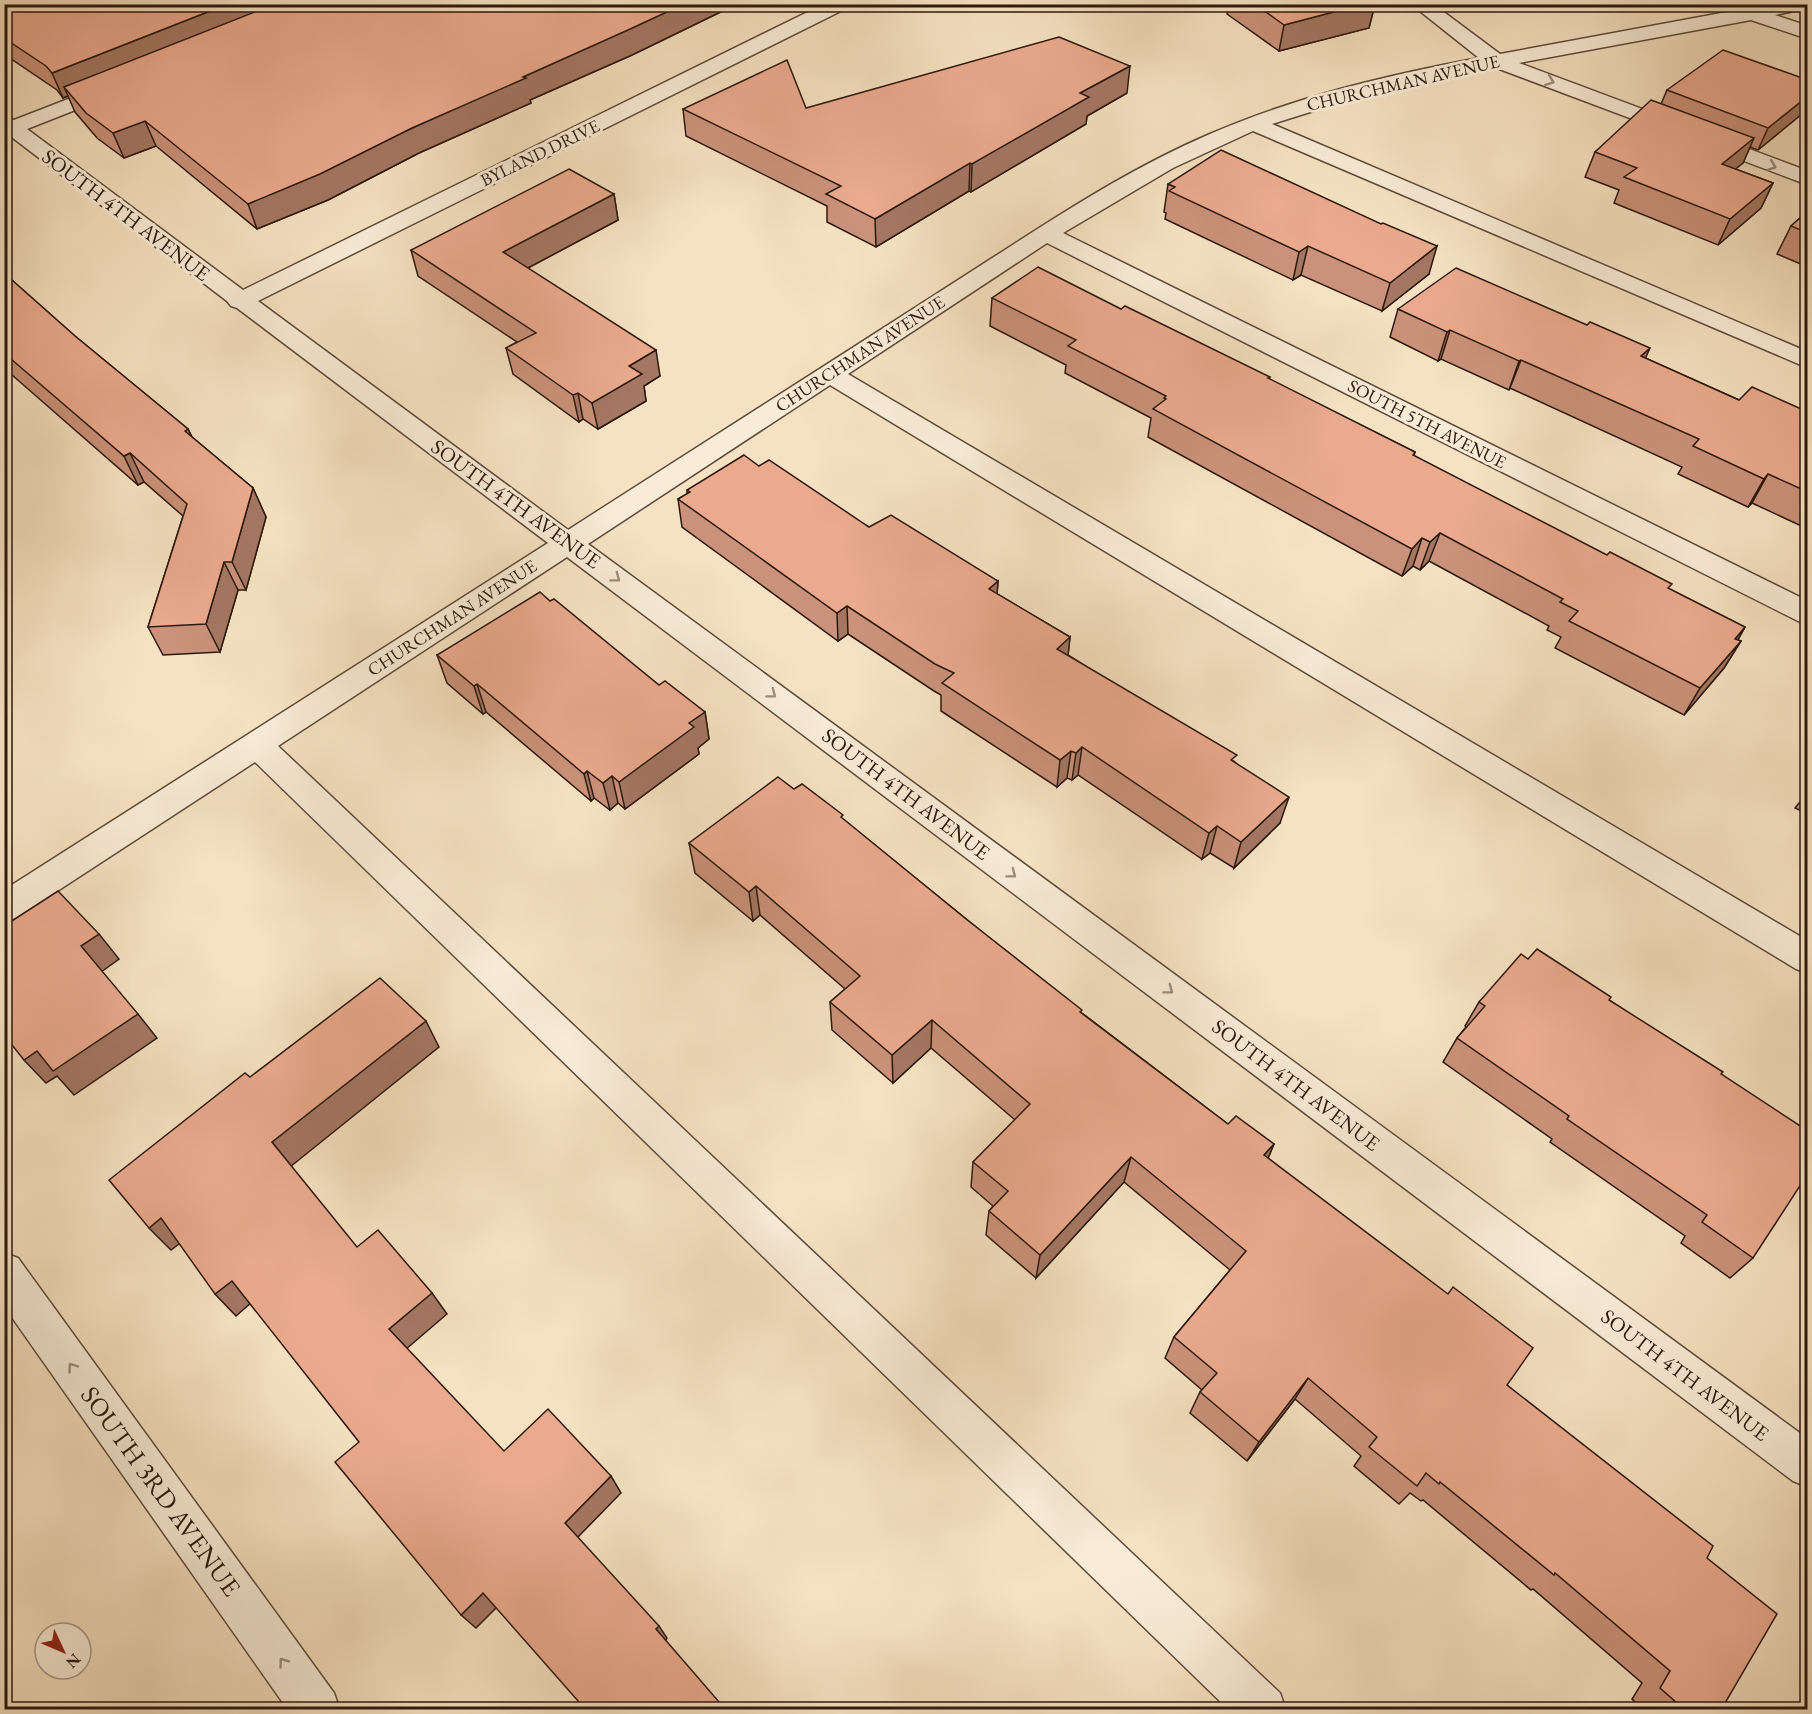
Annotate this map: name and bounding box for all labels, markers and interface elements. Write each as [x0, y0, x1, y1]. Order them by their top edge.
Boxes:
street label: CHURCHMAN AVENUE [1304, 49, 1502, 116]
one-way arrow [1545, 74, 1555, 87]
street label: BYLAND DRIVE [476, 114, 603, 191]
street label: SOUTH 4TH AVENUE [37, 143, 216, 287]
one-way arrow [1766, 158, 1777, 171]
street label: CHURCHMAN AVENUE [771, 290, 949, 417]
street label: SOUTH 5TH AVENUE [1344, 374, 1510, 473]
street label: SOUTH 4TH AVENUE [426, 433, 607, 574]
street label: CHURCHMAN AVENUE [363, 554, 541, 681]
one-way arrow [609, 570, 620, 581]
one-way arrow [765, 687, 776, 698]
street label: SOUTH 4TH AVENUE [817, 722, 996, 866]
one-way arrow [1006, 866, 1017, 877]
one-way arrow [1162, 983, 1173, 994]
street label: SOUTH 4TH AVENUE [1207, 1013, 1386, 1157]
street label: SOUTH 4TH AVENUE [1596, 1303, 1775, 1447]
one-way arrow [68, 1362, 79, 1373]
street label: SOUTH 3RD AVENUE [73, 1379, 249, 1603]
north arrow [33, 1621, 93, 1681]
text: N [61, 1649, 85, 1673]
one-way arrow [280, 1657, 291, 1668]

